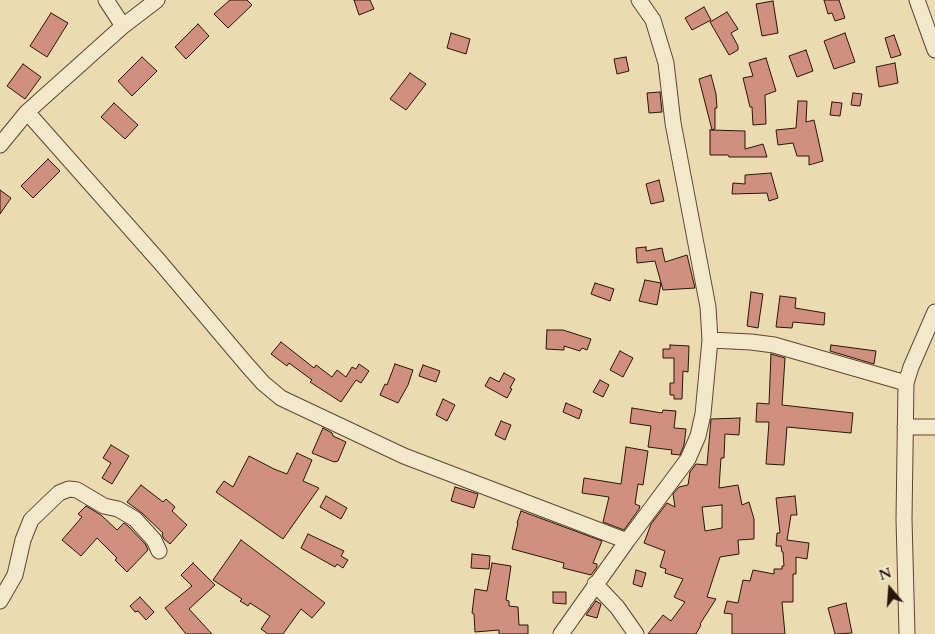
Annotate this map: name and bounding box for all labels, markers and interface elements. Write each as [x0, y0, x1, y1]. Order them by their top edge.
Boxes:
text: N [876, 563, 894, 585]
north arrow [865, 564, 915, 614]

